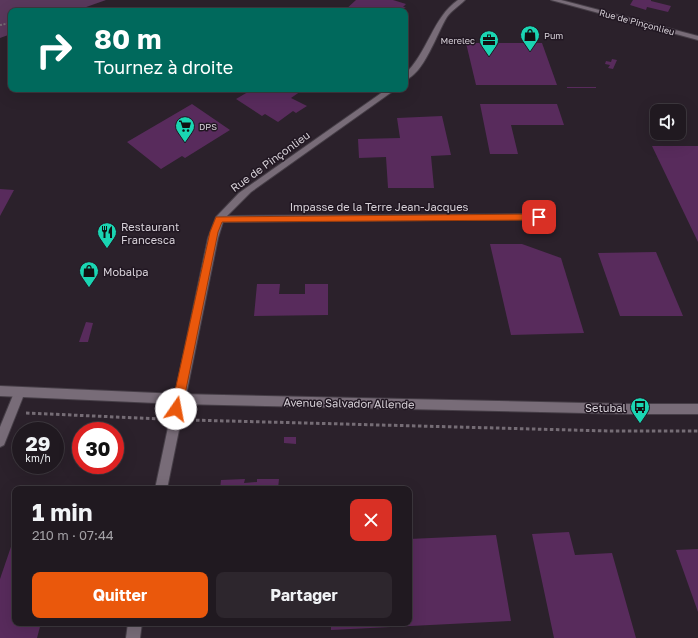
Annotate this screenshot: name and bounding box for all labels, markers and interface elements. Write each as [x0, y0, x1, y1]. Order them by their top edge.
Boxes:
street label: Rue de Pinçonlieu [598, 7, 676, 37]
text: 80 m [94, 22, 162, 55]
icon: right [28, 24, 80, 76]
shop icon: Pum [519, 24, 541, 52]
office icon: Merelec [478, 29, 500, 57]
place label: Pum [544, 30, 563, 41]
place label: Merelec [440, 35, 475, 46]
text: Tournez à droite [94, 56, 233, 78]
map controls [650, 104, 686, 140]
button: sound [650, 104, 686, 140]
supermarket icon: DPS [174, 115, 196, 143]
place label: DPS [199, 121, 217, 132]
street label: Rue de Pinçonlieu [228, 128, 312, 194]
street label: Impasse de la Terre Jean-Jacques [290, 200, 469, 213]
pin [522, 200, 556, 234]
icon: arrive [528, 206, 550, 228]
place label: Restaurant Francesca [121, 220, 179, 246]
restaurant icon: Restaurant Francesca [96, 221, 118, 249]
shop icon: Mobalpa [78, 260, 100, 288]
place label: Mobalpa [103, 265, 149, 278]
position arrow [155, 388, 197, 430]
street label: Avenue Salvador Allende [283, 395, 415, 411]
bus stop icon: Setubal [629, 396, 651, 424]
place label: Setubal [585, 401, 626, 414]
speed limit sign: 30 [72, 422, 124, 474]
text: 29 [26, 431, 50, 455]
text: km/h [25, 452, 51, 464]
text: 1 min [32, 497, 92, 526]
button: close [350, 499, 392, 541]
text: 210 m · 07:44 [32, 527, 114, 543]
button: Quitter [32, 572, 208, 618]
button: Partager [216, 572, 392, 618]

